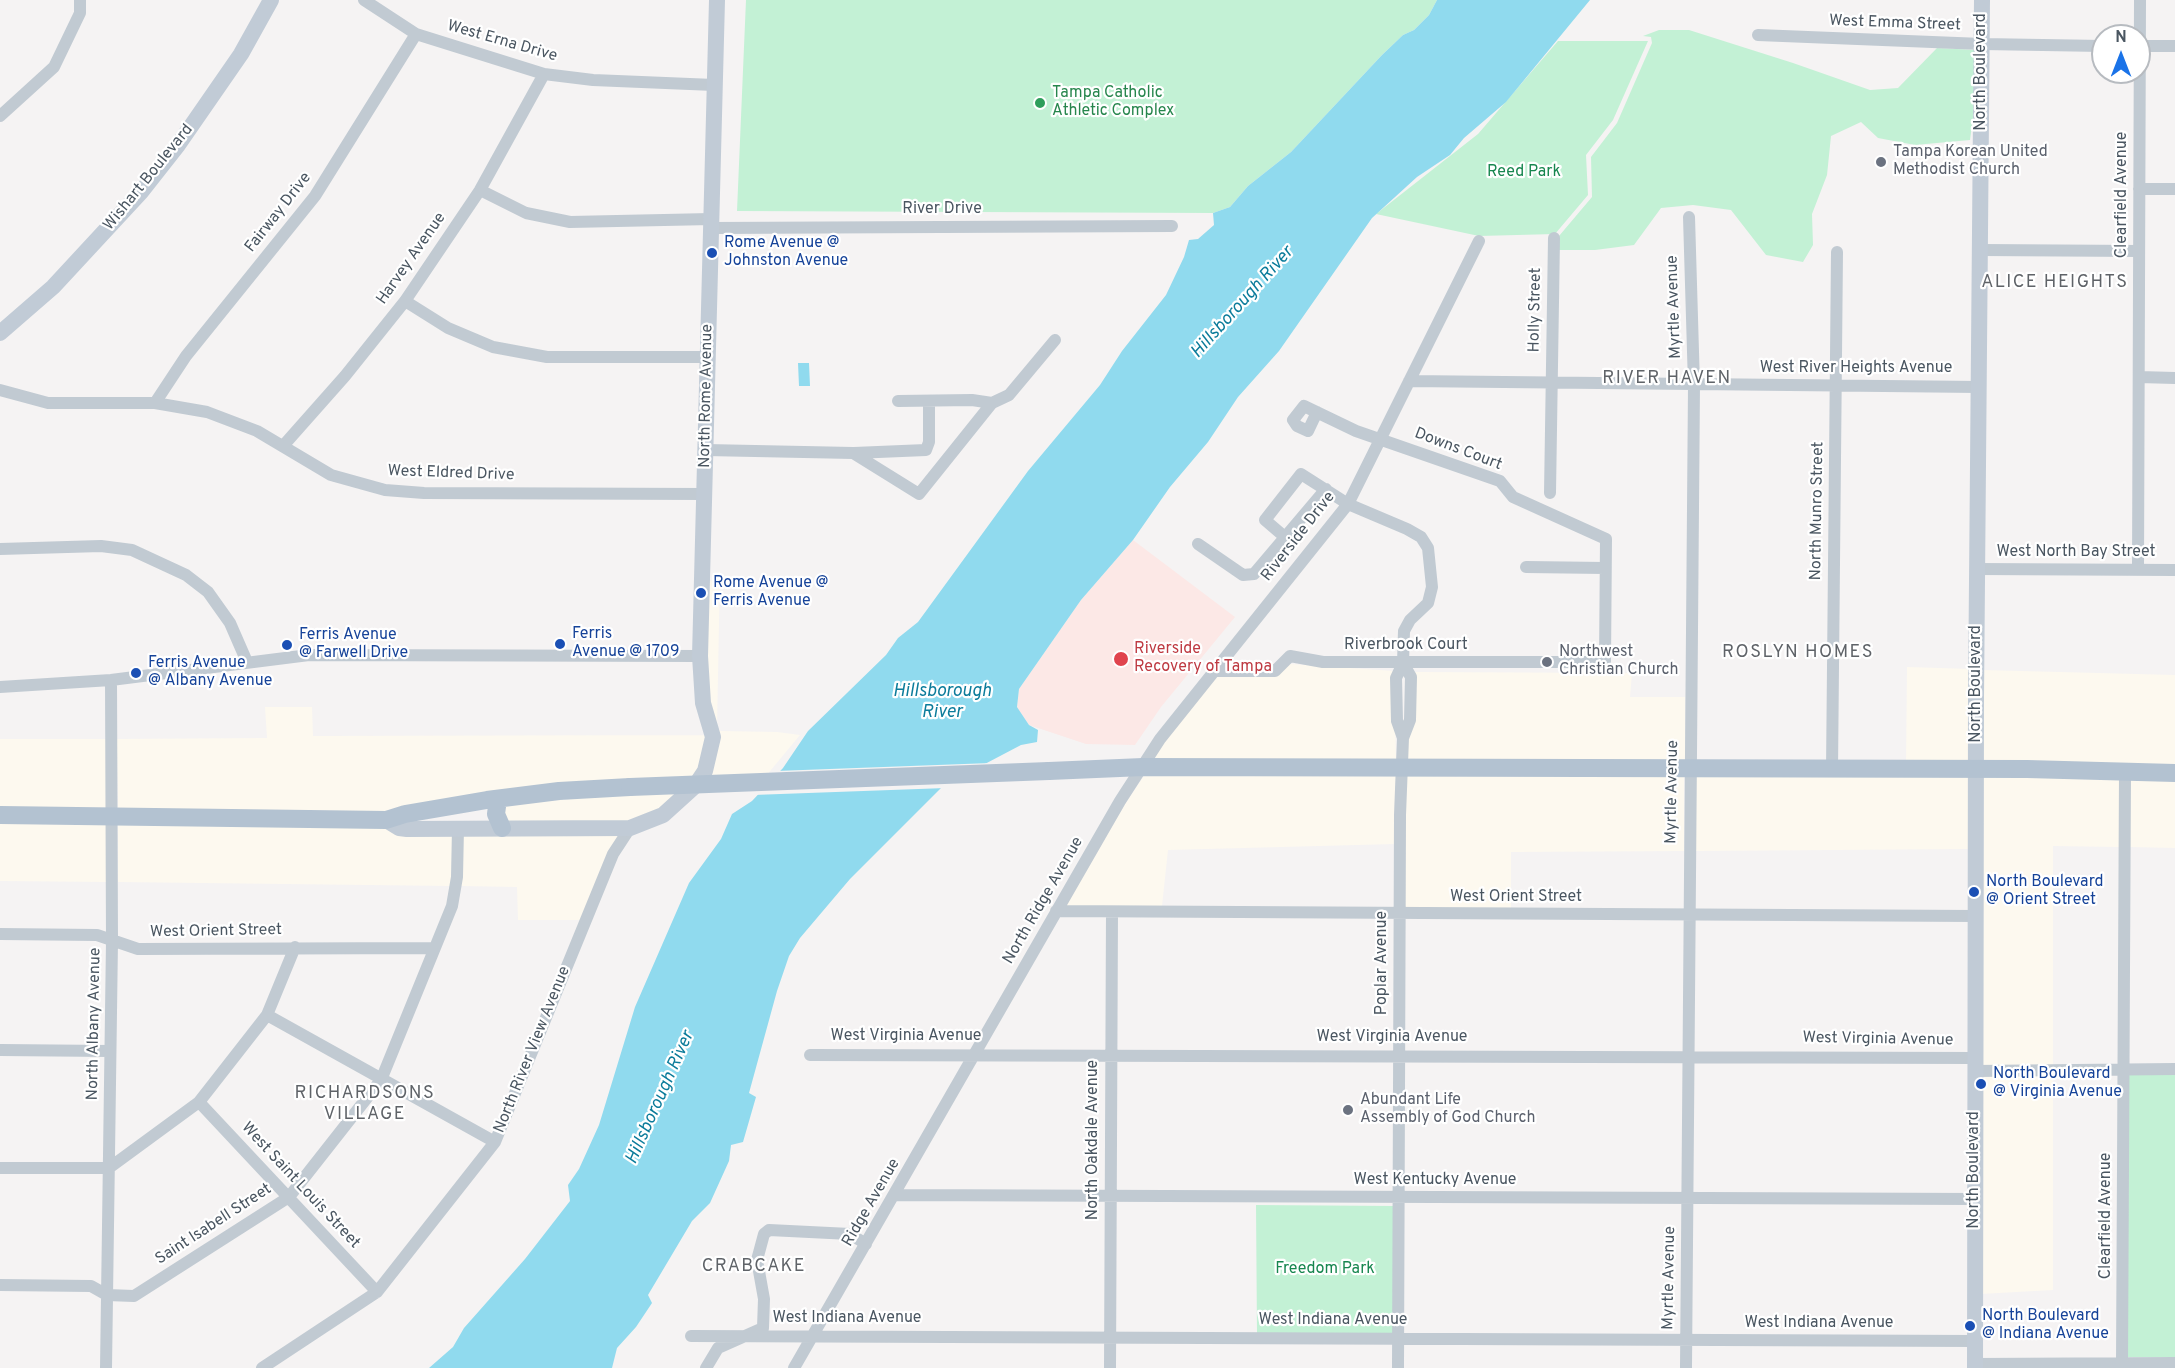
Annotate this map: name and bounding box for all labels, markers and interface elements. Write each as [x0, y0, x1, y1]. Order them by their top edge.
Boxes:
street label: West Emma Street [1829, 12, 1961, 36]
street label: North Boulevard [1972, 13, 1992, 131]
street label: West Erna Drive [445, 17, 559, 67]
north arrow [2091, 24, 2151, 84]
text: N [2115, 28, 2127, 48]
place label: Tampa Catholic Athletic Complex [1052, 84, 1174, 122]
marker: Tampa Catholic Athletic Complex [1033, 96, 1047, 110]
street label: Wishart Boulevard [100, 121, 198, 235]
street label: Clearfield Avenue [2113, 132, 2133, 258]
place label: Tampa Korean United Methodist Church [1893, 143, 2048, 181]
marker: Tampa Korean United Methodist Church [1874, 155, 1888, 169]
park label: Reed Park [1487, 163, 1561, 183]
street label: Fairway Drive [242, 169, 316, 257]
street label: River Drive [902, 200, 982, 220]
street label: Harvey Avenue [373, 209, 451, 309]
place label: Rome Avenue @ Johnston Avenue [724, 234, 848, 272]
water label: Hillsborough River [1187, 242, 1299, 364]
marker: Rome Avenue @ Johnston Avenue [705, 246, 719, 260]
street label: Myrtle Avenue [1664, 255, 1686, 359]
street label: Holly Street [1526, 267, 1546, 353]
district label: ALICE HEIGHTS [1981, 272, 2129, 294]
street label: North Rome Avenue [696, 324, 718, 468]
street label: West River Heights Avenue [1760, 359, 1952, 379]
district label: RIVER HAVEN [1602, 368, 1732, 390]
street label: Downs Court [1412, 425, 1504, 475]
street label: North Munro Street [1807, 441, 1829, 581]
street label: West Eldred Drive [387, 462, 515, 486]
street label: Riverside Drive [1258, 488, 1340, 586]
street label: West North Bay Street [1996, 543, 2156, 563]
place label: Rome Avenue @ Ferris Avenue [713, 574, 828, 612]
marker: Rome Avenue @ Ferris Avenue [694, 586, 708, 600]
place label: Ferris Avenue @ 1709 [572, 625, 680, 663]
street label: North Boulevard [1967, 625, 1987, 743]
place label: Ferris Avenue @ Farwell Drive [299, 626, 408, 664]
street label: Riverbrook Court [1344, 636, 1468, 656]
marker: Ferris Avenue @ 1709 [553, 637, 567, 651]
marker: Ferris Avenue @ Farwell Drive [280, 638, 294, 652]
place label: Riverside Recovery of Tampa [1134, 640, 1272, 678]
district label: ROSLYN HOMES [1722, 642, 1874, 664]
place label: Northwest Christian Church [1559, 643, 1679, 681]
marker: Riverside Recovery of Tampa [1112, 650, 1130, 668]
place label: Ferris Avenue @ Albany Avenue [148, 654, 272, 692]
marker: Northwest Christian Church [1540, 655, 1554, 669]
marker: Ferris Avenue @ Albany Avenue [129, 666, 143, 680]
water label: Hillsborough River [893, 681, 991, 724]
street label: Myrtle Avenue [1662, 740, 1684, 844]
street label: North Ridge Avenue [1000, 834, 1088, 968]
place label: North Boulevard @ Orient Street [1986, 873, 2104, 911]
marker: North Boulevard @ Orient Street [1967, 885, 1981, 899]
street label: West Orient Street [1450, 888, 1582, 908]
street label: Poplar Avenue [1373, 911, 1393, 1015]
street label: West Orient Street [150, 921, 282, 943]
street label: North Albany Avenue [84, 947, 106, 1101]
street label: North River View Avenue [491, 964, 575, 1136]
street label: West Virginia Avenue [831, 1027, 981, 1047]
water label: Hillsborough River [622, 1028, 700, 1168]
street label: West Virginia Avenue [1317, 1028, 1467, 1048]
street label: West Virginia Avenue [1802, 1029, 1954, 1051]
street label: North Oakdale Avenue [1084, 1060, 1104, 1220]
place label: North Boulevard @ Virginia Avenue [1993, 1065, 2122, 1103]
marker: North Boulevard @ Virginia Avenue [1974, 1077, 1988, 1091]
district label: RICHARDSONS VILLAGE [295, 1083, 435, 1126]
place label: Abundant Life Assembly of God Church [1360, 1091, 1535, 1129]
marker: Abundant Life Assembly of God Church [1341, 1103, 1355, 1117]
street label: North Boulevard [1965, 1111, 1985, 1229]
street label: West Saint Louis Street [237, 1119, 363, 1253]
street label: Clearfield Avenue [2097, 1153, 2117, 1279]
street label: Ridge Avenue [839, 1156, 905, 1250]
street label: West Kentucky Avenue [1354, 1171, 1516, 1191]
street label: Saint Isabell Street [152, 1180, 276, 1270]
street label: Myrtle Avenue [1659, 1226, 1681, 1330]
district label: CRABCAKE [702, 1256, 806, 1278]
park label: Freedom Park [1275, 1260, 1375, 1280]
place label: North Boulevard @ Indiana Avenue [1982, 1307, 2109, 1345]
street label: West Indiana Avenue [773, 1309, 921, 1329]
street label: West Indiana Avenue [1259, 1311, 1407, 1331]
street label: West Indiana Avenue [1745, 1314, 1893, 1334]
marker: North Boulevard @ Indiana Avenue [1963, 1319, 1977, 1333]

